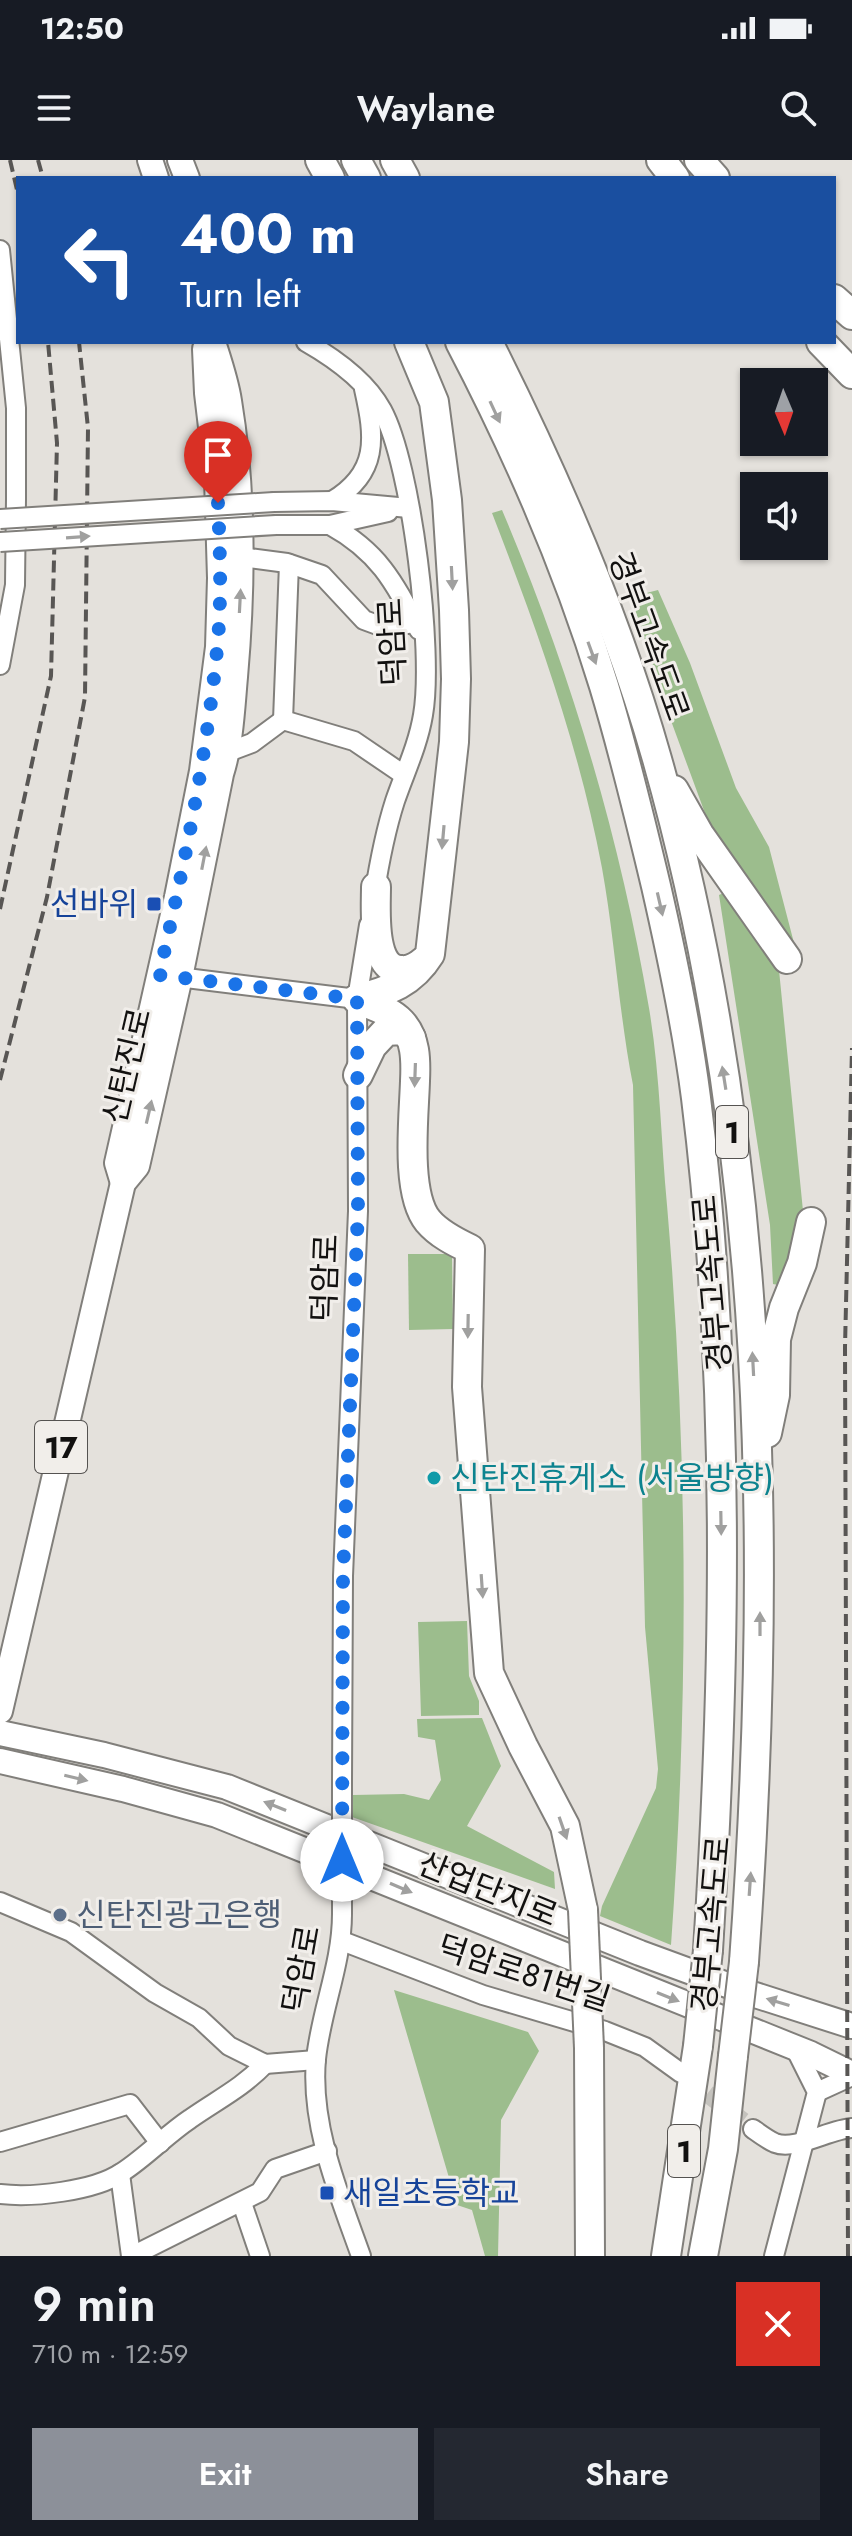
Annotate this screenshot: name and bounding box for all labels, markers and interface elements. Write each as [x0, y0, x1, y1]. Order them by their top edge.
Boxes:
text: 12:50 [40, 7, 124, 50]
text: Waylane [357, 82, 495, 134]
icon: menu [32, 86, 76, 130]
icon: search [776, 86, 820, 130]
text: 400 m [180, 193, 356, 274]
icon: left [48, 208, 152, 312]
text: Turn left [180, 268, 301, 320]
north arrow [740, 368, 828, 456]
map controls [740, 368, 828, 560]
one-way arrow [488, 400, 502, 423]
pin [184, 421, 252, 503]
icon: arrive [196, 433, 240, 477]
button: sound [740, 472, 828, 560]
one-way arrow [66, 530, 91, 543]
street label: 경부고속도로 [597, 545, 701, 727]
one-way arrow [446, 566, 459, 591]
one-way arrow [234, 588, 247, 613]
street label: 덕암로 [367, 597, 417, 687]
one-way arrow [587, 641, 599, 665]
one-way arrow [437, 825, 450, 850]
one-way arrow [199, 845, 211, 870]
place label: 선바위 [50, 881, 138, 927]
one-way arrow [654, 891, 667, 916]
marker: 선바위 [145, 895, 163, 913]
street label: 신탄진로 [91, 1003, 163, 1129]
one-way arrow [409, 1063, 422, 1088]
one-way arrow [717, 1065, 730, 1090]
one-way arrow [143, 1099, 156, 1124]
road number: 1 [716, 1106, 748, 1158]
street label: 경부고속도로 [681, 1193, 743, 1373]
street label: 덕암로 [300, 1233, 350, 1323]
one-way arrow [462, 1314, 475, 1339]
one-way arrow [746, 1351, 759, 1376]
road number: 17 [35, 1421, 87, 1473]
place label: 신탄진휴게소 (서울방향) [450, 1455, 774, 1501]
marker: 신탄진휴게소 (서울방향) [425, 1469, 443, 1487]
one-way arrow [715, 1511, 727, 1536]
one-way arrow [476, 1574, 489, 1599]
one-way arrow [754, 1611, 766, 1636]
one-way arrow [64, 1772, 89, 1785]
one-way arrow [263, 1799, 287, 1812]
one-way arrow [558, 1816, 570, 1840]
position arrow [300, 1818, 384, 1902]
street label: 경부고속도로 [680, 1834, 742, 2014]
street label: 산업단지로 [411, 1840, 565, 1938]
one-way arrow [744, 1871, 757, 1896]
one-way arrow [389, 1882, 413, 1895]
place label: 신탄진광고은행 [76, 1892, 282, 1938]
marker: 신탄진광고은행 [51, 1906, 69, 1924]
street label: 덕암로 [271, 1922, 331, 2016]
street label: 덕암로81번길 [432, 1923, 616, 2023]
one-way arrow [656, 1991, 680, 2004]
one-way arrow [766, 1995, 790, 2008]
road number: 1 [668, 2125, 700, 2177]
place label: 새일초등학교 [343, 2170, 520, 2216]
marker: 새일초등학교 [318, 2184, 336, 2202]
text: 9 min [32, 2270, 156, 2339]
button: close [736, 2282, 820, 2366]
text: 710 m · 12:59 [32, 2335, 188, 2373]
button: Exit [32, 2428, 418, 2520]
button: Share [434, 2428, 820, 2520]

